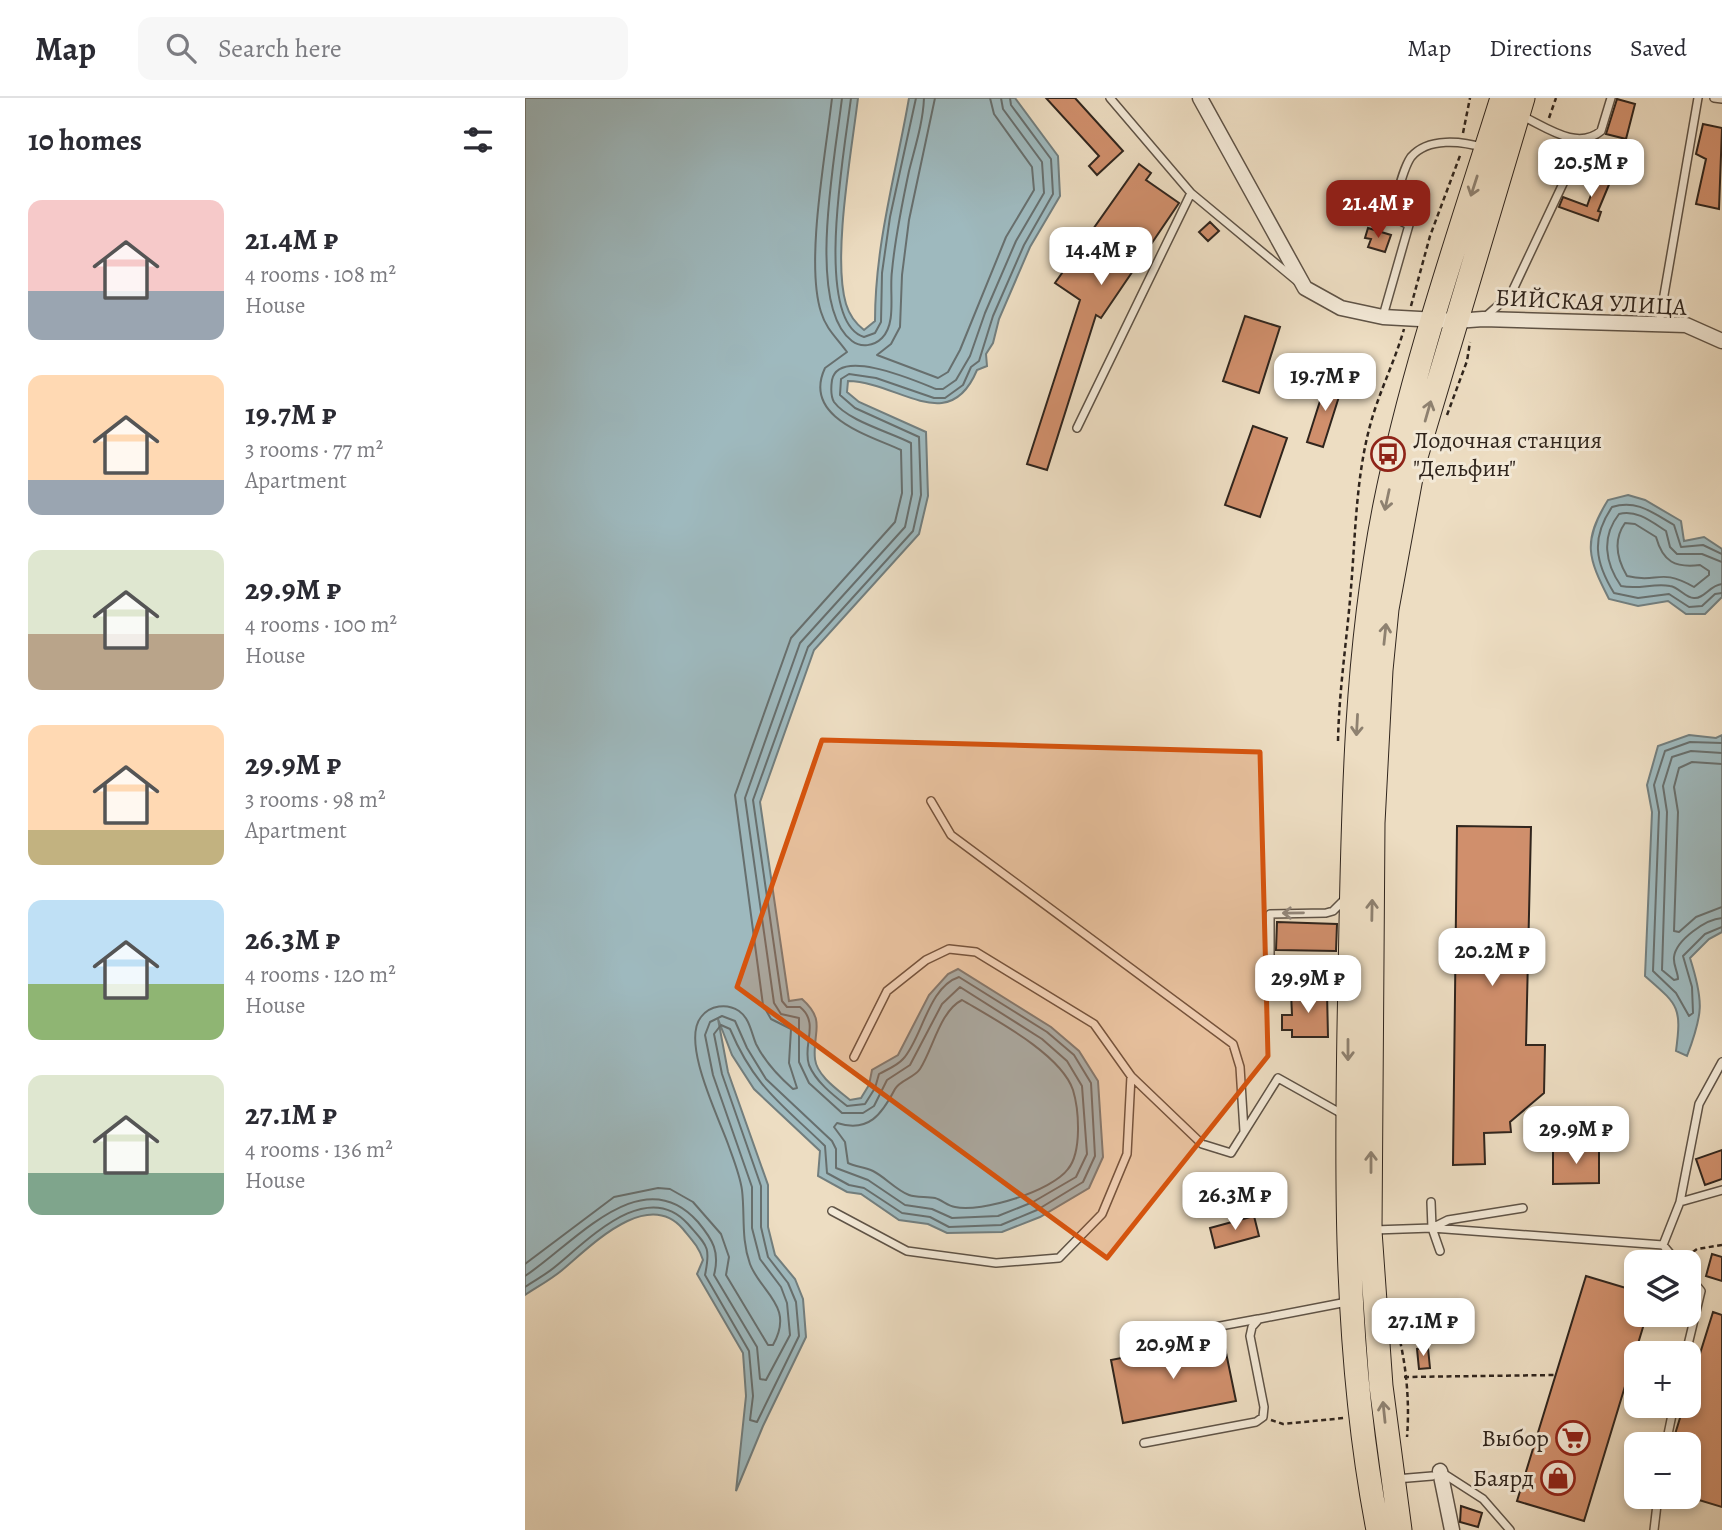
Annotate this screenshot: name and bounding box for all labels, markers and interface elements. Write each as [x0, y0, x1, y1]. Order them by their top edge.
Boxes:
search box [138, 17, 628, 80]
text: Map [35, 26, 96, 71]
icon: search [162, 29, 200, 67]
text: Search here [218, 31, 342, 66]
text: Map [1407, 32, 1451, 64]
text: Directions [1489, 32, 1592, 64]
text: Saved [1630, 32, 1687, 64]
text: 10 homes [28, 120, 142, 160]
icon: filters [459, 121, 497, 159]
pin: 20.5M ₽ [1526, 140, 1656, 199]
text: 20.5M ₽ [1554, 146, 1628, 177]
one-way arrow [1467, 175, 1480, 197]
pin: 21.4M ₽ [1313, 180, 1443, 240]
text: 21.4M ₽ [1342, 187, 1414, 218]
text: 21.4M ₽ [245, 219, 338, 259]
icon: home [84, 228, 168, 312]
pin: 14.4M ₽ [1036, 228, 1166, 287]
text: 14.4M ₽ [1065, 234, 1137, 265]
text: 4 rooms · 108 m² [245, 259, 396, 290]
street label: БИЙСКАЯ УЛИЦА [1495, 281, 1688, 323]
text: House [245, 290, 305, 321]
pin: 19.7M ₽ [1260, 354, 1390, 413]
text: 19.7M ₽ [1290, 360, 1360, 391]
text: 19.7M ₽ [245, 394, 336, 434]
one-way arrow [1423, 400, 1436, 422]
icon: home [84, 403, 168, 487]
place label: Лодочная станция "Дельфин" [1413, 424, 1602, 484]
text: 3 rooms · 77 m² [245, 434, 383, 465]
bus stop icon: Лодочная станция "Дельфин" [1369, 435, 1407, 473]
text: Apartment [245, 465, 347, 496]
one-way arrow [1379, 488, 1393, 511]
text: 29.9M ₽ [245, 569, 341, 609]
icon: home [84, 578, 168, 662]
text: 4 rooms · 100 m² [245, 609, 397, 640]
one-way arrow [1378, 623, 1391, 646]
text: House [245, 640, 305, 671]
one-way arrow [1350, 713, 1363, 736]
text: 29.9M ₽ [245, 744, 341, 784]
icon: home [84, 753, 168, 837]
text: 3 rooms · 98 m² [245, 784, 386, 815]
text: Apartment [245, 815, 347, 846]
one-way arrow [1365, 899, 1379, 922]
one-way arrow [1281, 907, 1304, 920]
text: 26.3M ₽ [245, 919, 340, 959]
icon: home [84, 928, 168, 1012]
pin: 20.2M ₽ [1427, 928, 1557, 988]
text: 20.2M ₽ [1454, 935, 1530, 966]
pin: 29.9M ₽ [1243, 956, 1373, 1015]
text: 4 rooms · 120 m² [245, 959, 396, 990]
text: 29.9M ₽ [1271, 962, 1345, 993]
text: House [245, 990, 305, 1021]
one-way arrow [1342, 1039, 1355, 1062]
text: 27.1M ₽ [245, 1094, 337, 1134]
icon: home [84, 1103, 168, 1187]
pin: 29.9M ₽ [1511, 1107, 1641, 1166]
text: 29.9M ₽ [1539, 1113, 1613, 1144]
text: 4 rooms · 136 m² [245, 1134, 393, 1165]
one-way arrow [1364, 1151, 1377, 1174]
text: House [245, 1165, 305, 1196]
pin: 26.3M ₽ [1170, 1172, 1300, 1232]
text: 26.3M ₽ [1198, 1179, 1272, 1210]
map controls [1624, 1250, 1701, 1509]
button: layers [1624, 1250, 1701, 1327]
pin: 27.1M ₽ [1358, 1298, 1488, 1358]
text: 27.1M ₽ [1388, 1305, 1458, 1336]
pin: 20.9M ₽ [1108, 1322, 1238, 1381]
text: 20.9M ₽ [1136, 1328, 1210, 1359]
button: + [1624, 1341, 1701, 1418]
one-way arrow [1377, 1401, 1390, 1424]
supermarket icon: Выбор [1554, 1419, 1592, 1457]
place label: Выбор [1482, 1422, 1549, 1454]
button: − [1624, 1432, 1701, 1509]
shop icon: Баярд [1539, 1459, 1577, 1497]
place label: Баярд [1473, 1462, 1534, 1494]

